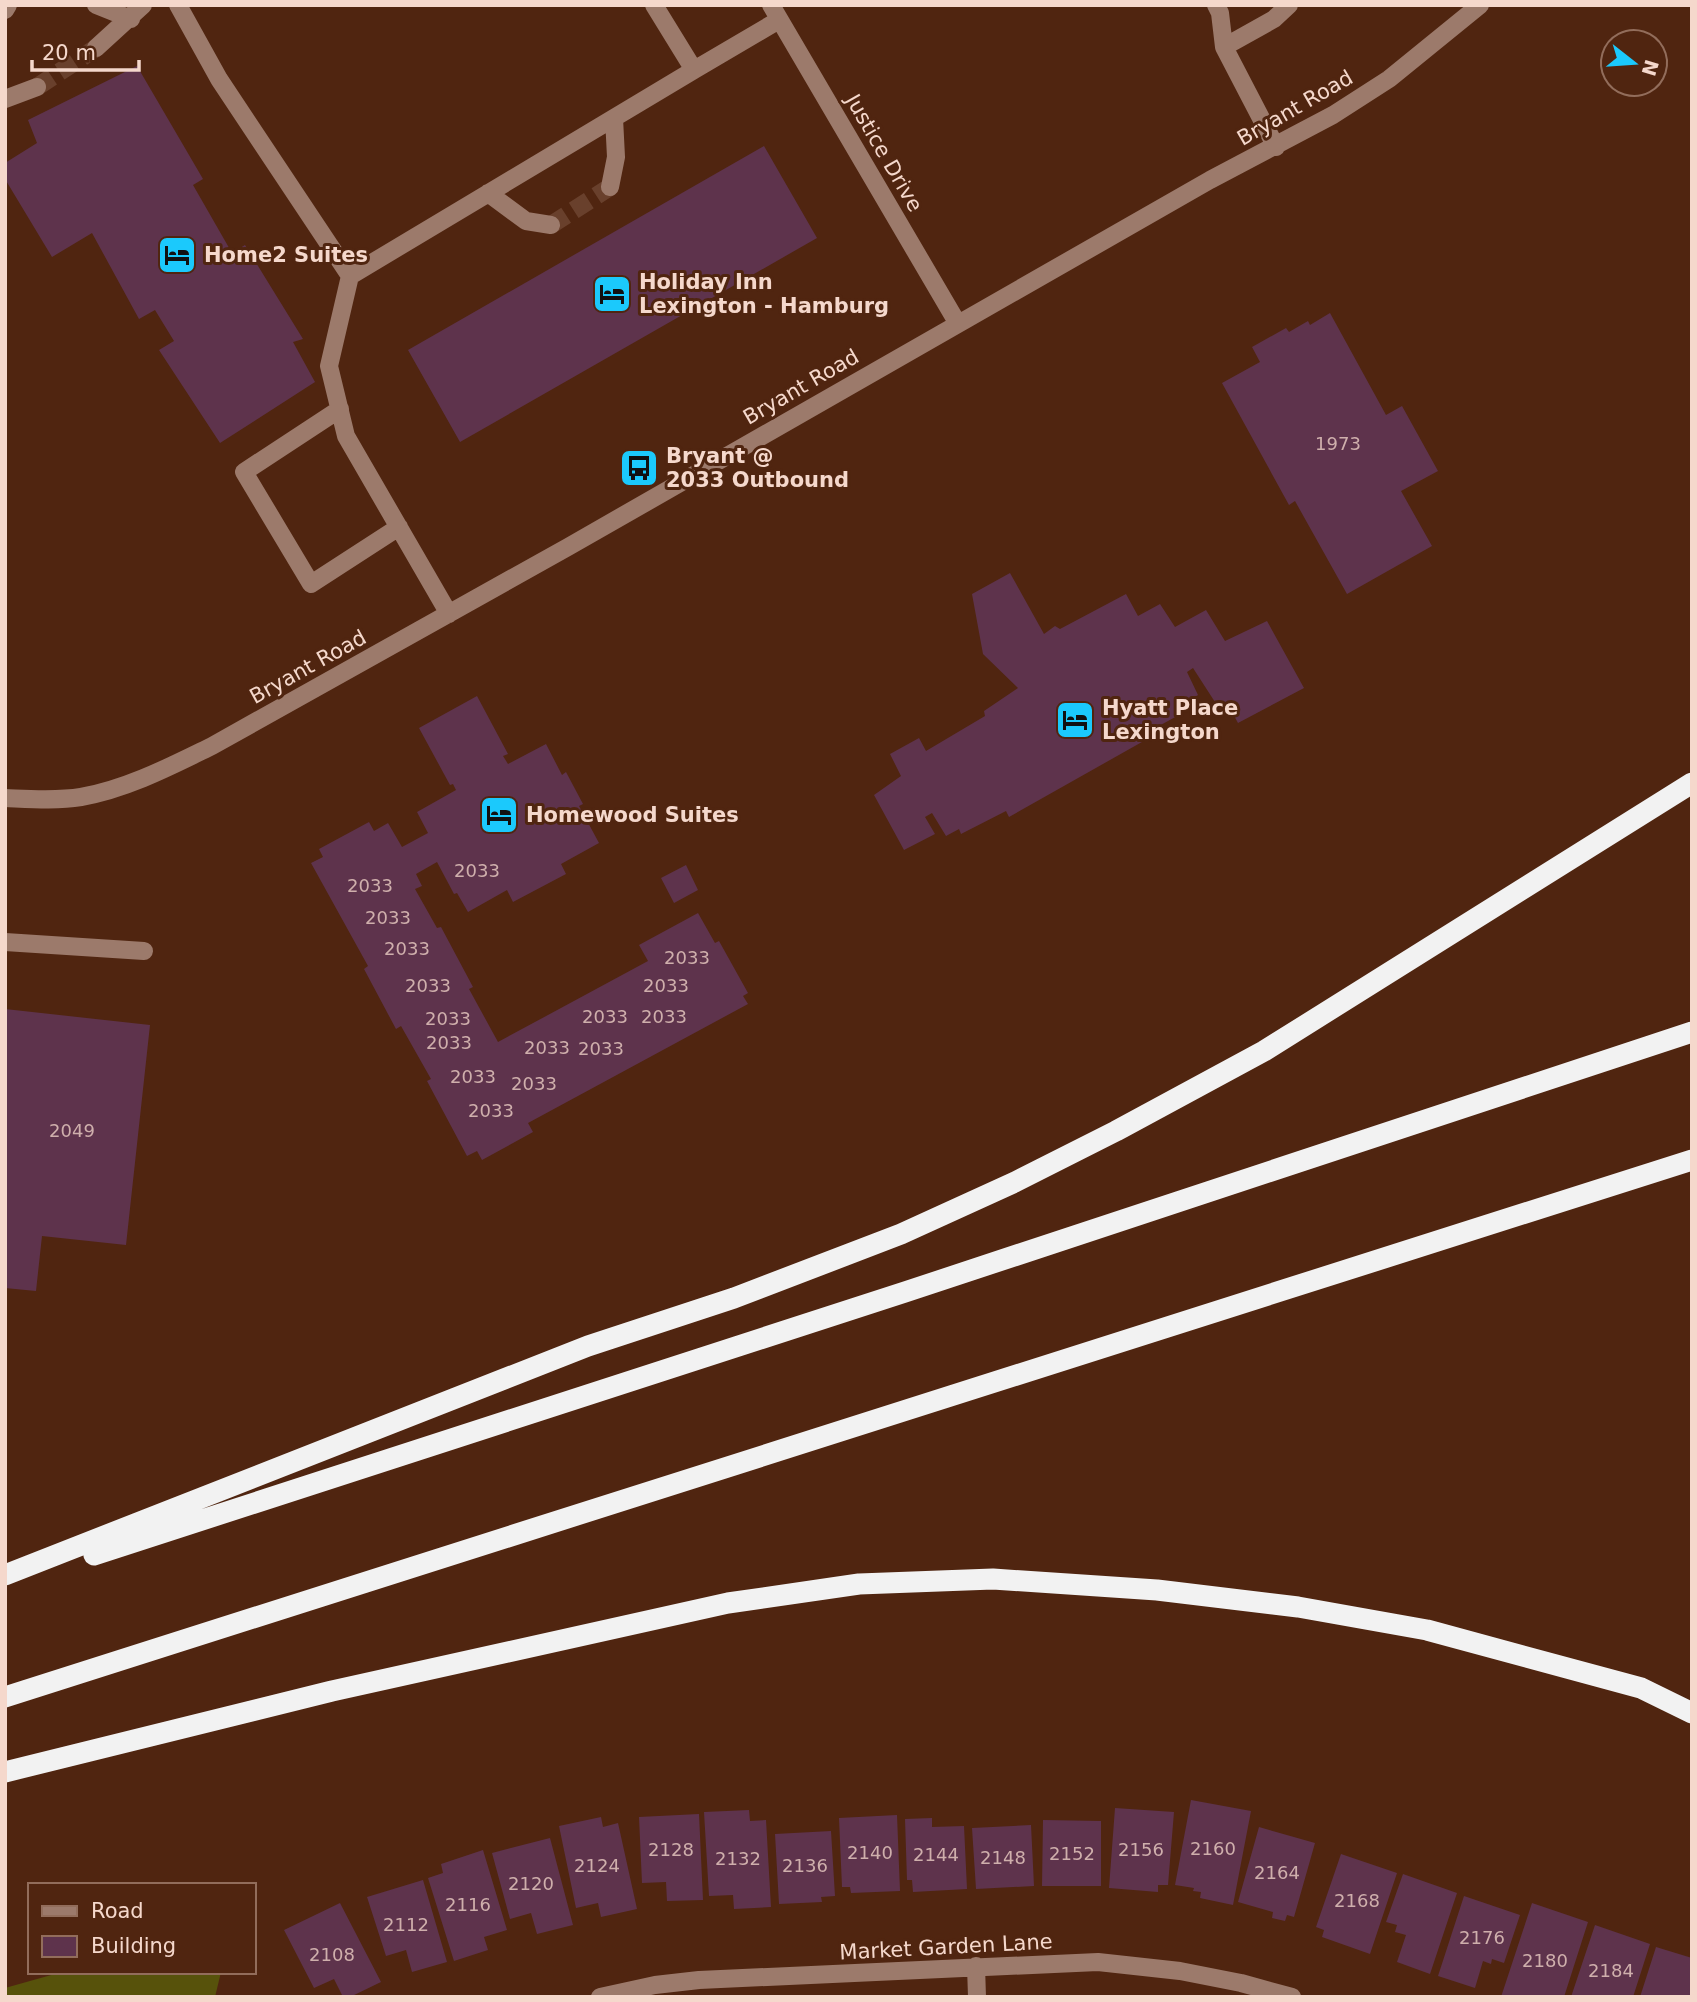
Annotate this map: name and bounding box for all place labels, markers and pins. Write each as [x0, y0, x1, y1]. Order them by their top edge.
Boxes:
hotel icon: Home2 Suites [156, 234, 198, 276]
place label: Home2 Suites [204, 243, 368, 267]
place label: Holiday Inn Lexington - Hamburg [639, 270, 889, 318]
hotel icon: Holiday Inn Lexington - Hamburg [591, 273, 633, 315]
place label: Bryant @ 2033 Outbound [666, 444, 849, 492]
bus stop icon: Bryant @ 2033 Outbound [618, 447, 660, 489]
place label: Hyatt Place Lexington [1102, 696, 1238, 744]
hotel icon: Hyatt Place Lexington [1054, 699, 1096, 741]
hotel icon: Homewood Suites [478, 794, 520, 836]
place label: Homewood Suites [526, 803, 739, 827]

